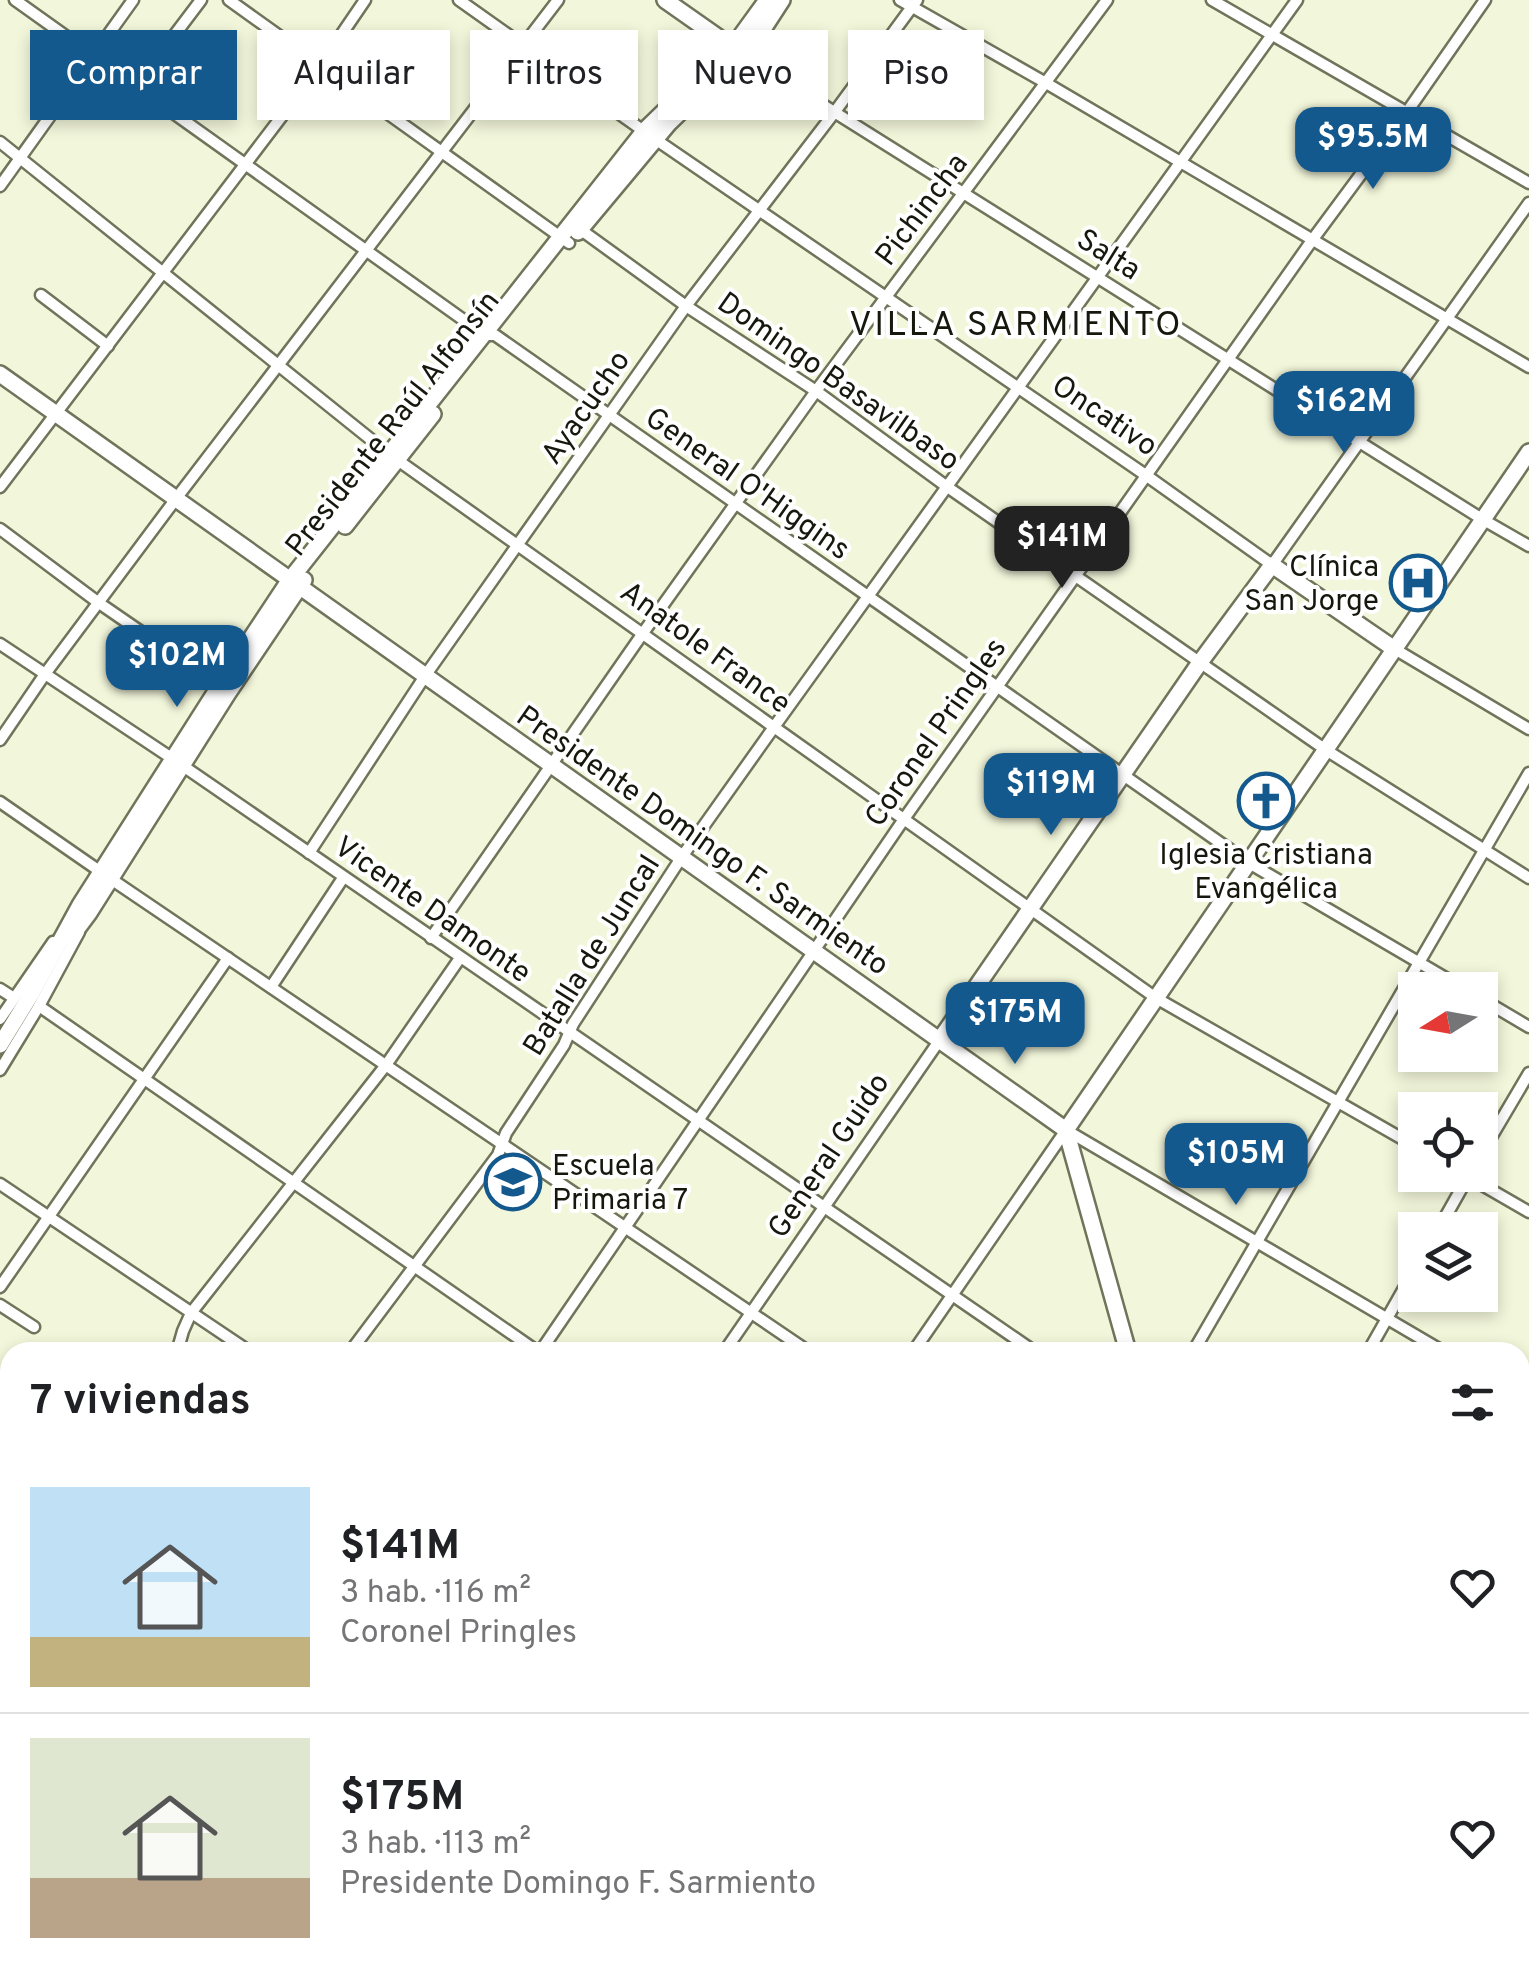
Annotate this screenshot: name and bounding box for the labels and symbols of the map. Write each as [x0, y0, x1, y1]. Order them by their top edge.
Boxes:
pin: $95.5M [1292, 107, 1454, 192]
street label: Pichincha [869, 147, 977, 274]
street label: Salta [1069, 222, 1146, 290]
street label: Presidente Raúl Alfonsín [279, 284, 509, 565]
street label: Domingo Basavilbaso [709, 286, 966, 481]
district label: VILLA SARMIENTO [849, 304, 1183, 348]
street label: Ayacucho [534, 344, 640, 473]
street label: Oncativo [1044, 368, 1164, 466]
pin: $162M [1274, 371, 1414, 456]
street label: General O'Higgins [637, 401, 856, 570]
pin: $141M [992, 506, 1132, 591]
place label: Clínica San Jorge [1244, 550, 1379, 621]
hospital icon: Clínica San Jorge [1388, 553, 1448, 613]
street label: Anatole France [612, 575, 797, 723]
pin: $102M [107, 625, 247, 710]
street label: Coronel Pringles [858, 632, 1016, 835]
street label: Presidente Domingo F. Sarmiento [508, 699, 895, 985]
pin: $119M [981, 753, 1121, 838]
church icon: Iglesia Cristiana Evangélica [1236, 771, 1296, 831]
street label: Vicente Damonte [326, 829, 537, 993]
place label: Iglesia Cristiana Evangélica [1159, 838, 1373, 909]
street label: Batalla de Juncal [517, 849, 670, 1064]
north arrow [1398, 972, 1498, 1072]
pin: $175M [945, 982, 1085, 1067]
street label: General Guido [761, 1067, 899, 1246]
pin: $105M [1166, 1123, 1306, 1208]
place label: Escuela Primaria 7 [552, 1149, 688, 1220]
school or university icon: Escuela Primaria 7 [483, 1152, 543, 1212]

